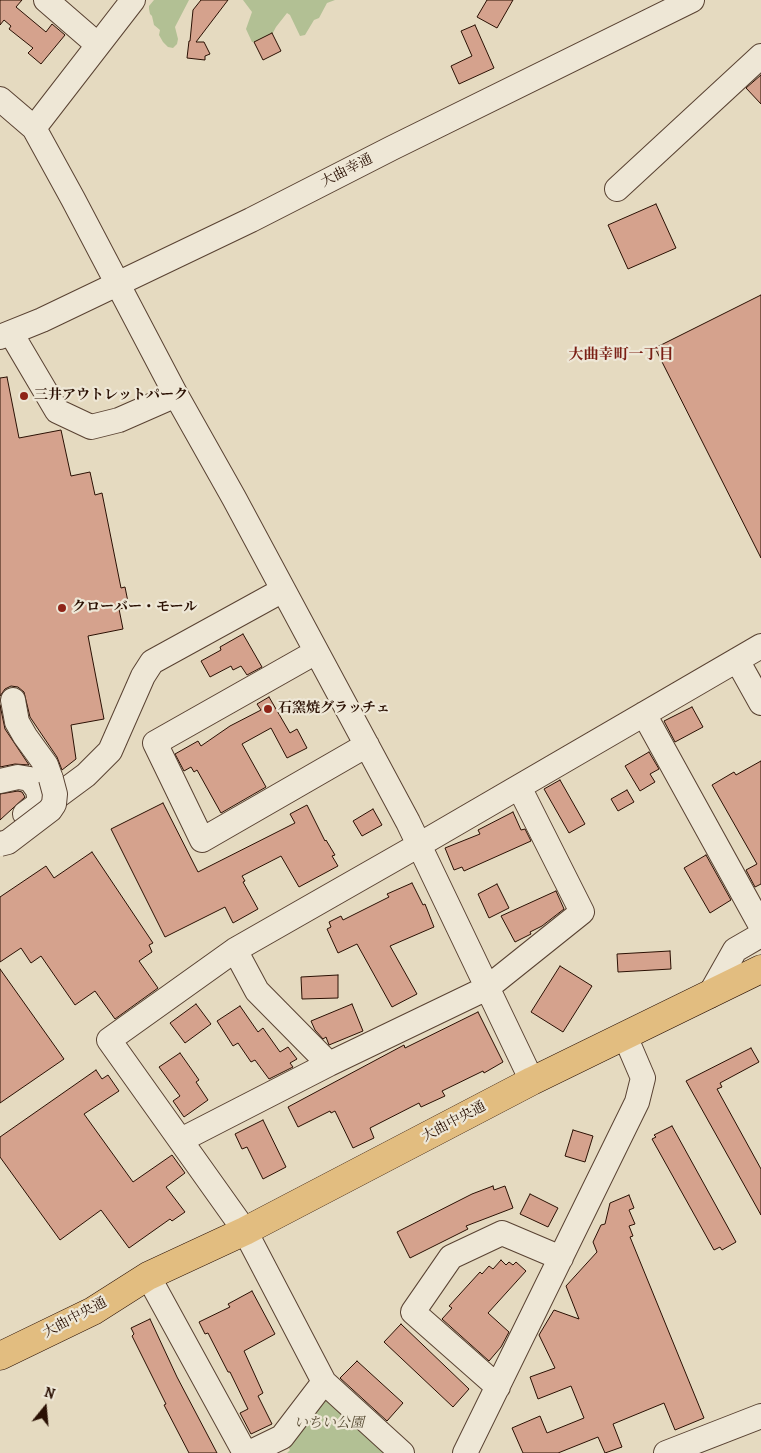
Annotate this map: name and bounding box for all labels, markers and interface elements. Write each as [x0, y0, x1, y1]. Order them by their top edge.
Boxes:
street label: 大曲幸通 [318, 151, 376, 191]
district label: 大曲幸町一丁目 [569, 346, 673, 364]
place label: 三井アウトレットパーク [34, 388, 188, 404]
marker: 三井アウトレットパーク [18, 390, 30, 402]
place label: クローバー・モール [72, 600, 197, 616]
marker: クローバー・モール [56, 602, 68, 614]
place label: 石窯焼グラッチェ [278, 701, 390, 717]
marker: 石窯焼グラッチェ [262, 703, 274, 715]
street label: 大曲中央通 [419, 1098, 489, 1146]
street label: 大曲中央通 [40, 1294, 110, 1342]
north arrow [20, 1383, 70, 1433]
text: N [42, 1383, 57, 1404]
park label: いちい公園 [294, 1416, 364, 1432]

